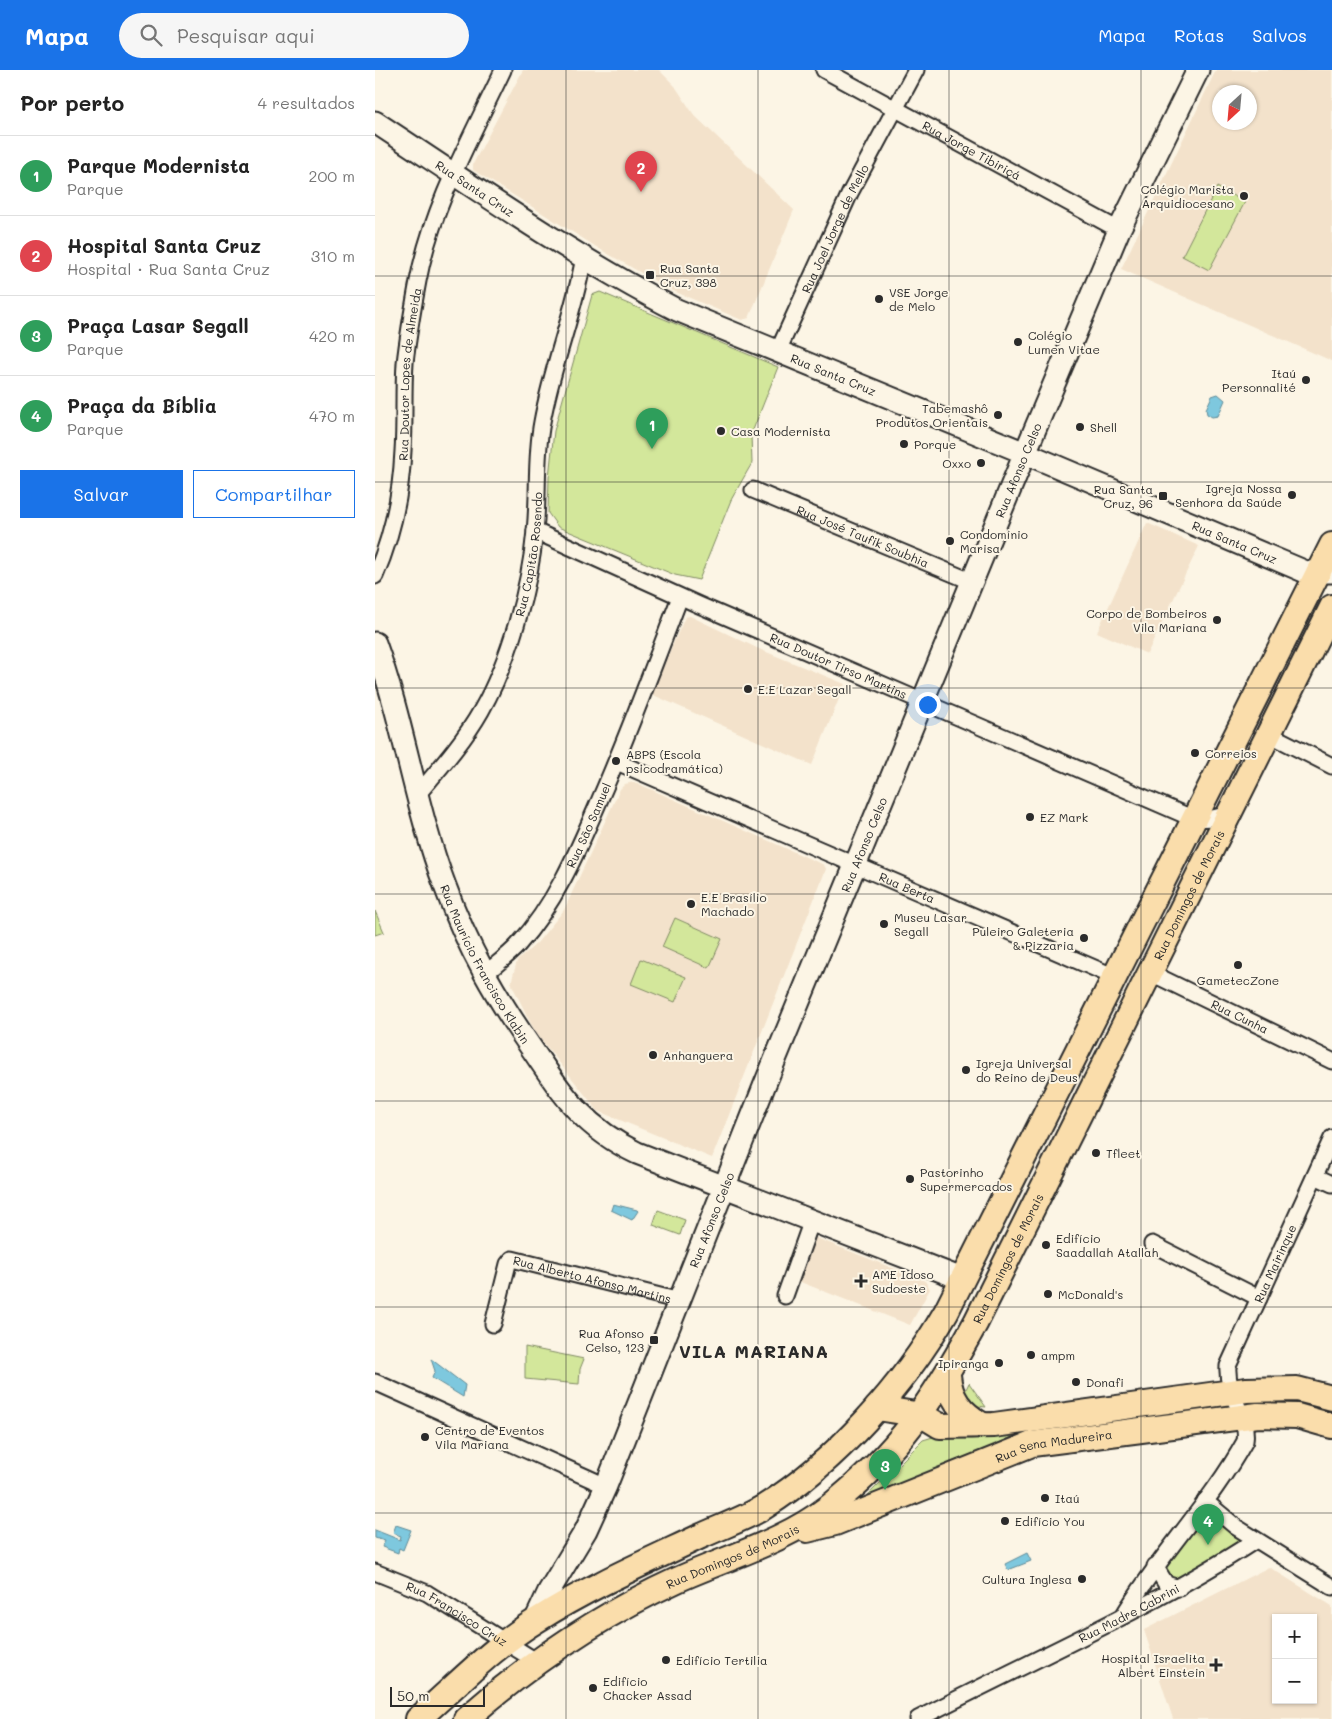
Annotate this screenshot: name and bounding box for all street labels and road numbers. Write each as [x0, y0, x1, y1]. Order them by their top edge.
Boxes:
street label: Rua Jorge Tibiriçá [920, 117, 1024, 183]
street label: Rua Santa Cruz [433, 156, 518, 220]
street label: Rua Joel Jorge de Mello [798, 161, 872, 295]
street label: Rua Doutor Lopes de Almeida [394, 286, 425, 461]
street label: Rua Santa Cruz [788, 350, 879, 399]
street label: Rua Afonso Celso [991, 420, 1045, 520]
street label: Rua Capitão Rosendo [511, 492, 545, 618]
street label: Rua José Taufik Soubhia [794, 501, 931, 571]
street label: Rua Santa Cruz [1190, 517, 1280, 567]
street label: Rua Doutor Tirso Martins [768, 629, 910, 702]
street label: Rua São Samuel [562, 780, 614, 870]
street label: Rua Afonso Celso [837, 795, 890, 894]
street label: Rua Domingos de Morais [1150, 827, 1228, 963]
street label: Rua Berta [877, 868, 938, 906]
street label: Rua Maurício Francisco Klabin [437, 882, 534, 1047]
street label: Rua Cunha [1209, 995, 1271, 1037]
street label: Rua Afonso Celso [685, 1170, 737, 1270]
street label: Rua Domingos de Morais [969, 1191, 1047, 1326]
street label: Rua Mairinque [1250, 1222, 1300, 1305]
street label: Rua Alberto Afonso Martins [512, 1252, 673, 1307]
street label: Rua Sena Madureira [993, 1426, 1113, 1466]
street label: Rua Domingos de Morais [663, 1520, 802, 1592]
street label: Rua Francisco Cruz [404, 1578, 511, 1649]
street label: Rua Madre Cabrini [1076, 1580, 1182, 1646]

